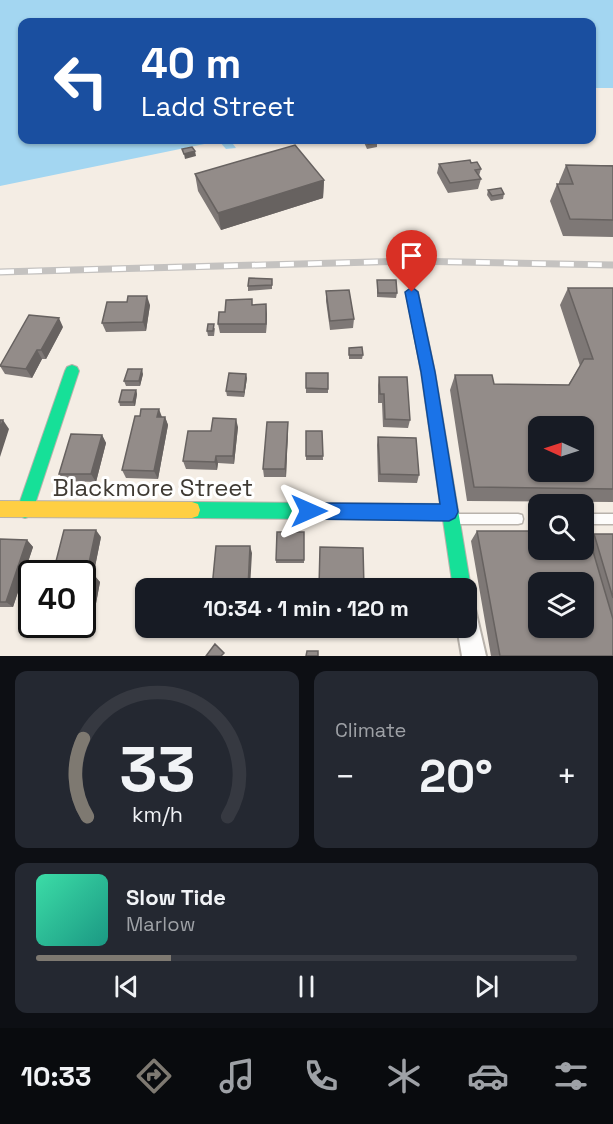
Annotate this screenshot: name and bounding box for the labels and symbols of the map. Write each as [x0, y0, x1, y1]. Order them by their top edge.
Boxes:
pin [386, 230, 437, 292]
north arrow [528, 416, 594, 482]
street label: Blackmore Street [53, 472, 253, 503]
position arrow [277, 479, 341, 543]
speed limit sign: 40 [18, 560, 96, 638]

